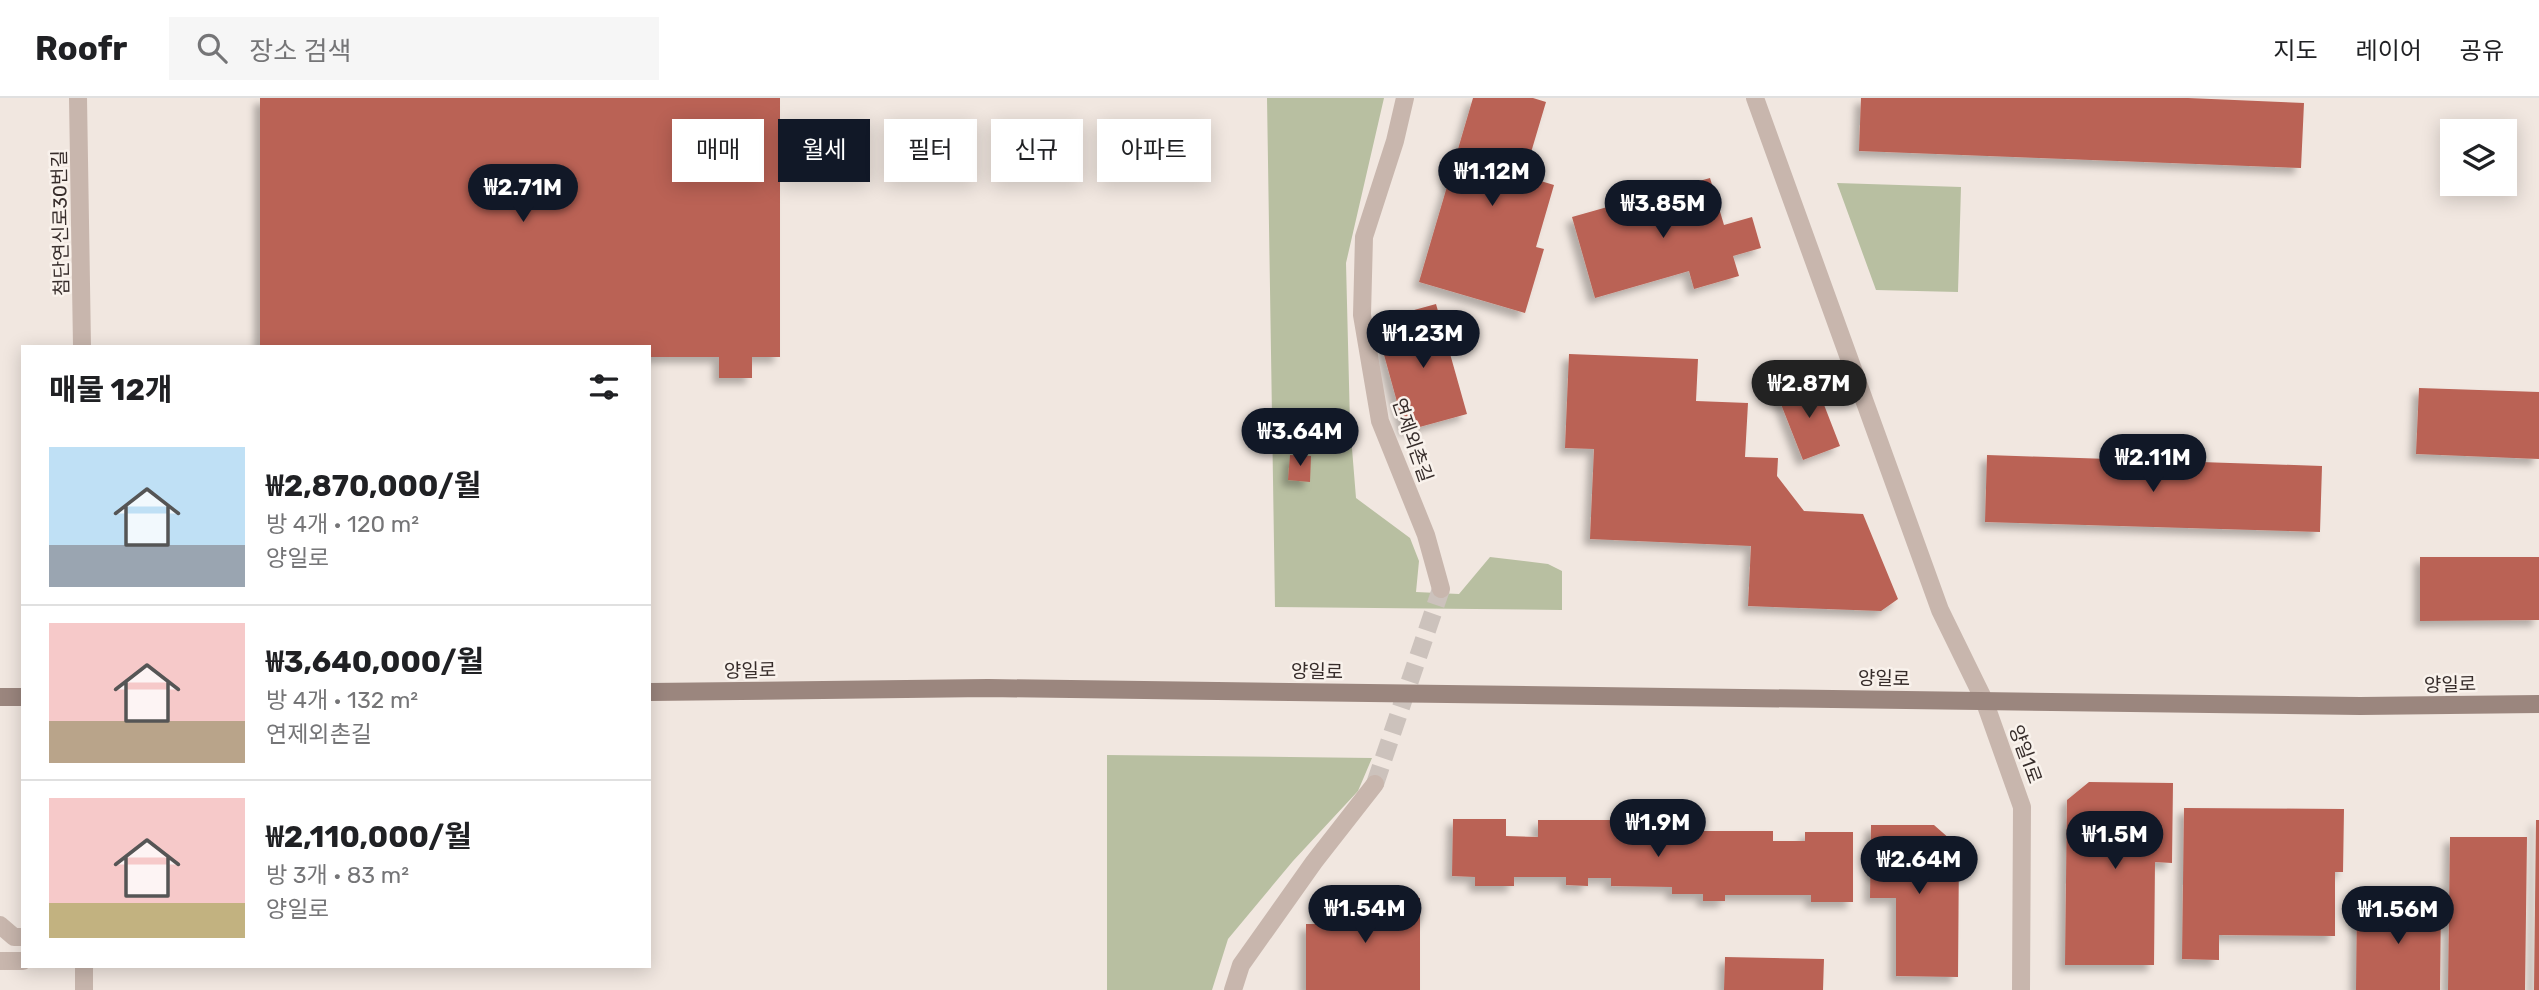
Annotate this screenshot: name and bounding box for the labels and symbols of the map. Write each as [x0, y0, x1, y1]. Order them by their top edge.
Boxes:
pin: ₩1.12M [1435, 148, 1549, 208]
street label: 첨단연신로30번길 [48, 150, 73, 296]
pin: ₩2.71M [466, 164, 580, 224]
pin: ₩3.85M [1606, 180, 1720, 240]
pin: ₩1.23M [1366, 310, 1480, 370]
pin: ₩2.87M [1752, 360, 1866, 420]
street label: 연제외촌길 [1387, 395, 1438, 485]
pin: ₩3.64M [1243, 408, 1357, 468]
pin: ₩2.11M [2096, 434, 2210, 494]
street label: 양일로 [724, 659, 776, 682]
street label: 양일로 [1291, 660, 1343, 683]
street label: 양일로 [1858, 667, 1910, 690]
street label: 양일로 [2424, 673, 2476, 696]
street label: 양일1로 [2004, 722, 2047, 787]
pin: ₩1.9M [1609, 800, 1707, 859]
pin: ₩1.5M [2066, 812, 2164, 871]
pin: ₩2.64M [1862, 836, 1976, 896]
pin: ₩1.54M [1308, 886, 1422, 945]
pin: ₩1.56M [2341, 886, 2455, 946]

